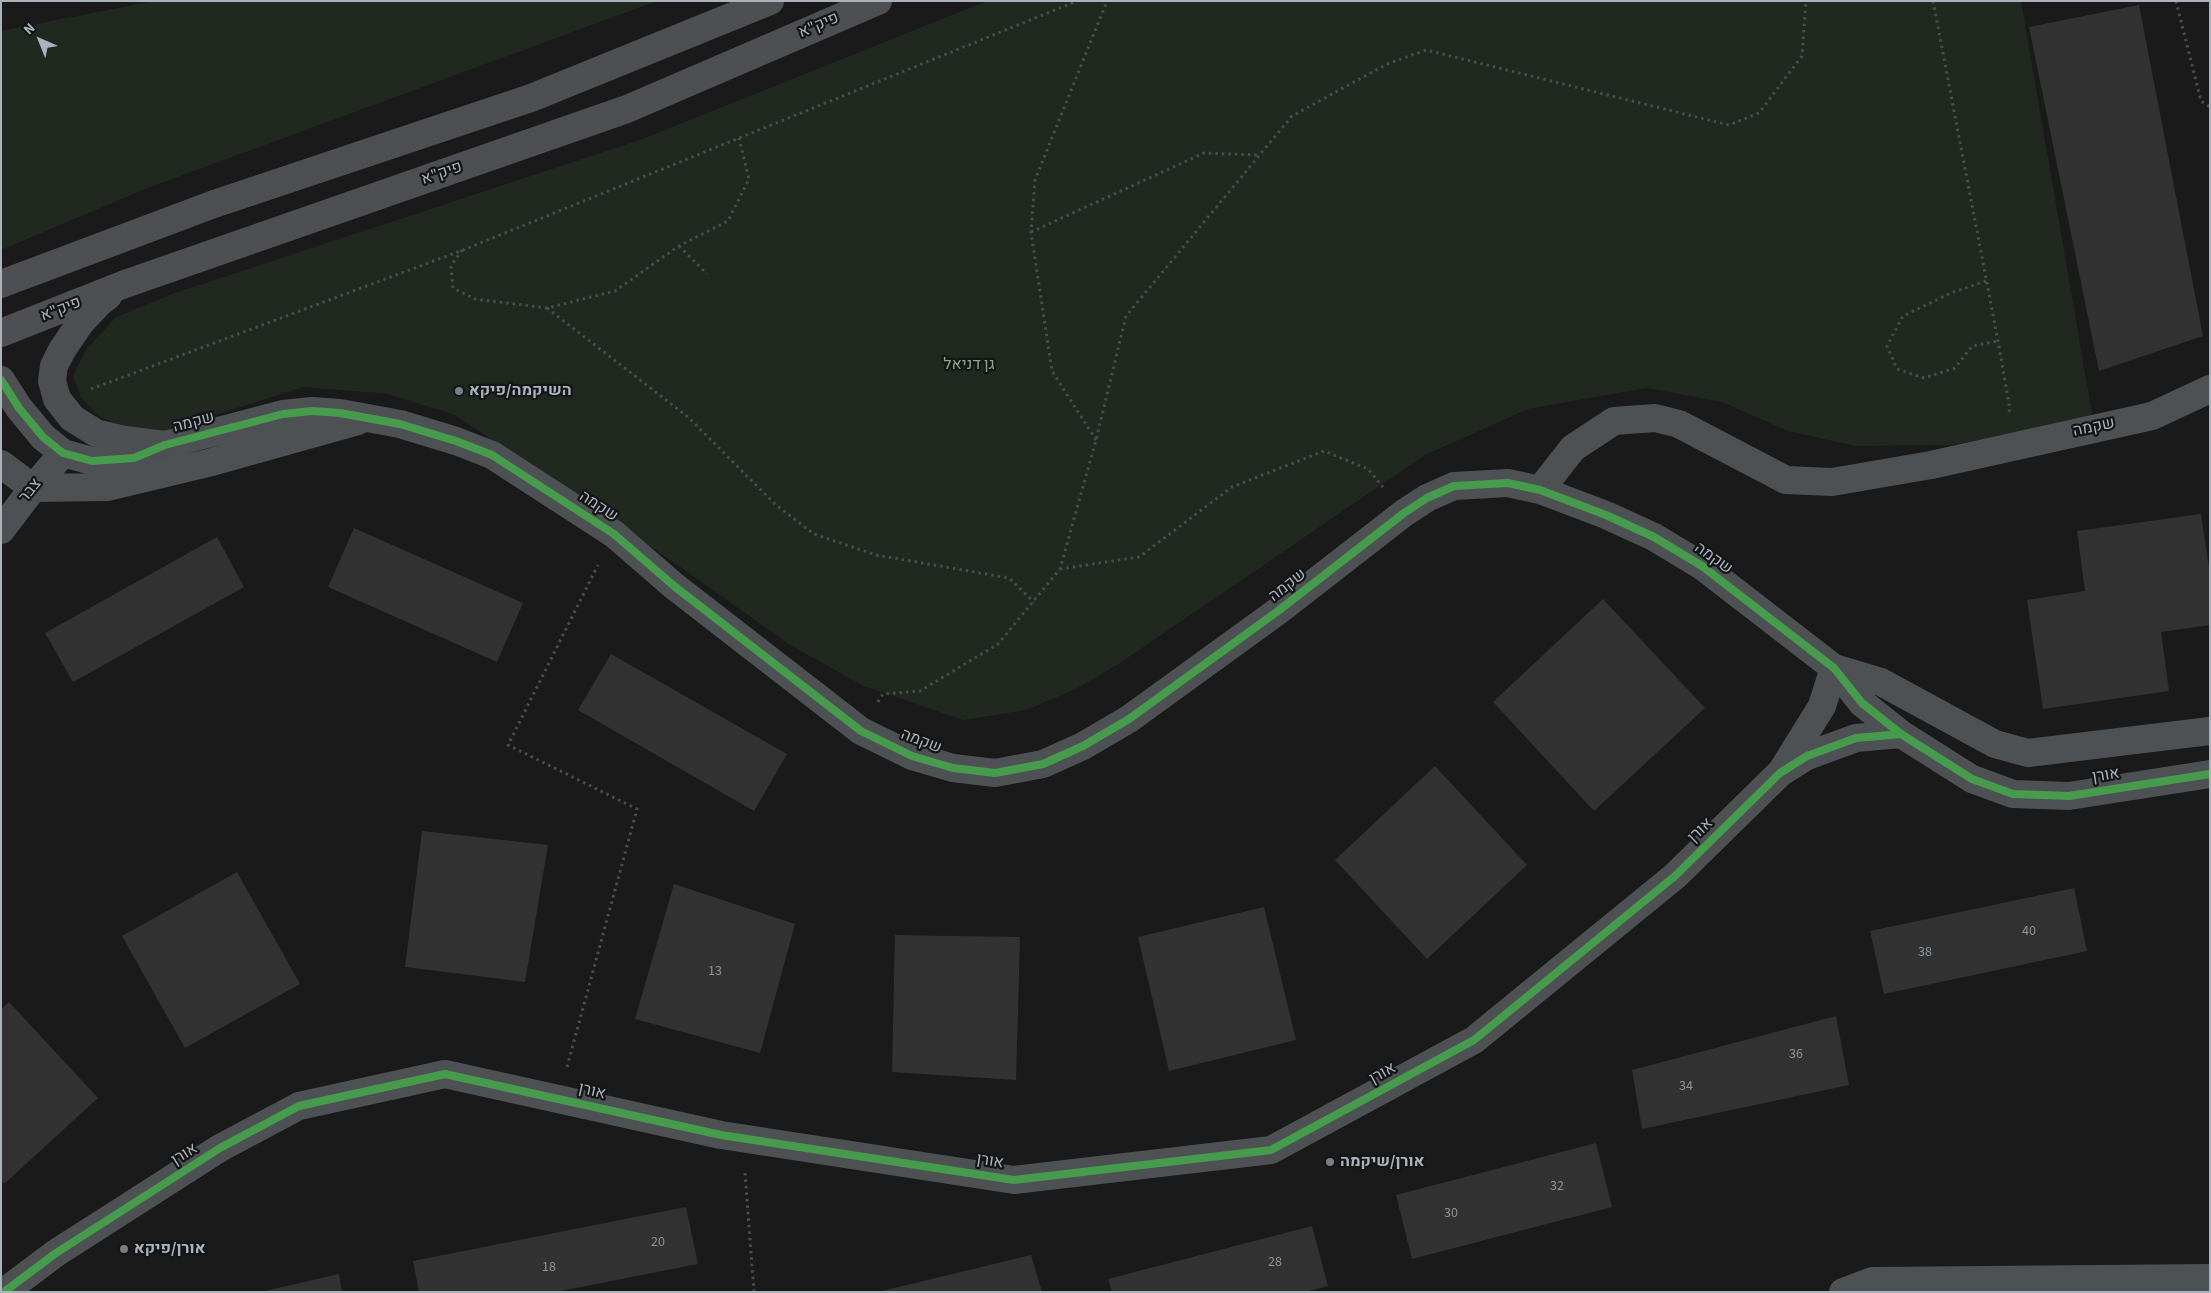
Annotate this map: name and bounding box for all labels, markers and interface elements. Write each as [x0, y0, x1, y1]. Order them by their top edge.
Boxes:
street label: פיק"א [796, 9, 842, 43]
north arrow [15, 15, 65, 65]
text: N [19, 19, 40, 40]
street label: פיק"א [419, 158, 465, 190]
street label: פיק"א [38, 294, 84, 326]
park label: גן דניאל [943, 355, 995, 375]
place label: השיקמה/פיקא [469, 381, 572, 401]
marker: השיקמה/פיקא [453, 385, 465, 397]
street label: שקמה [171, 408, 217, 438]
street label: שקמה [2071, 414, 2117, 442]
street label: צבר [16, 475, 46, 507]
street label: שקמה [575, 487, 621, 527]
street label: שקמה [1690, 539, 1736, 579]
street label: שקמה [1265, 565, 1311, 607]
street label: שקמה [898, 725, 944, 759]
street label: אורן [2091, 764, 2121, 788]
street label: אורן [1684, 815, 1718, 847]
house number: 40 [2022, 924, 2036, 940]
house number: 38 [1918, 945, 1932, 961]
house number: 13 [708, 964, 722, 980]
house number: 36 [1789, 1047, 1803, 1063]
street label: אורן [1366, 1059, 1400, 1089]
house number: 34 [1679, 1079, 1693, 1095]
street label: אורן [576, 1080, 608, 1104]
street label: אורן [168, 1140, 202, 1170]
street label: אורן [975, 1150, 1005, 1174]
place label: אורן/שיקמה [1340, 1152, 1424, 1172]
marker: אורן/שיקמה [1324, 1156, 1336, 1168]
house number: 32 [1550, 1179, 1564, 1195]
house number: 30 [1444, 1206, 1458, 1222]
house number: 20 [651, 1235, 665, 1251]
place label: אורן/פיקא [134, 1239, 205, 1259]
marker: אורן/פיקא [118, 1243, 130, 1255]
house number: 28 [1268, 1255, 1282, 1271]
house number: 18 [542, 1260, 556, 1276]

